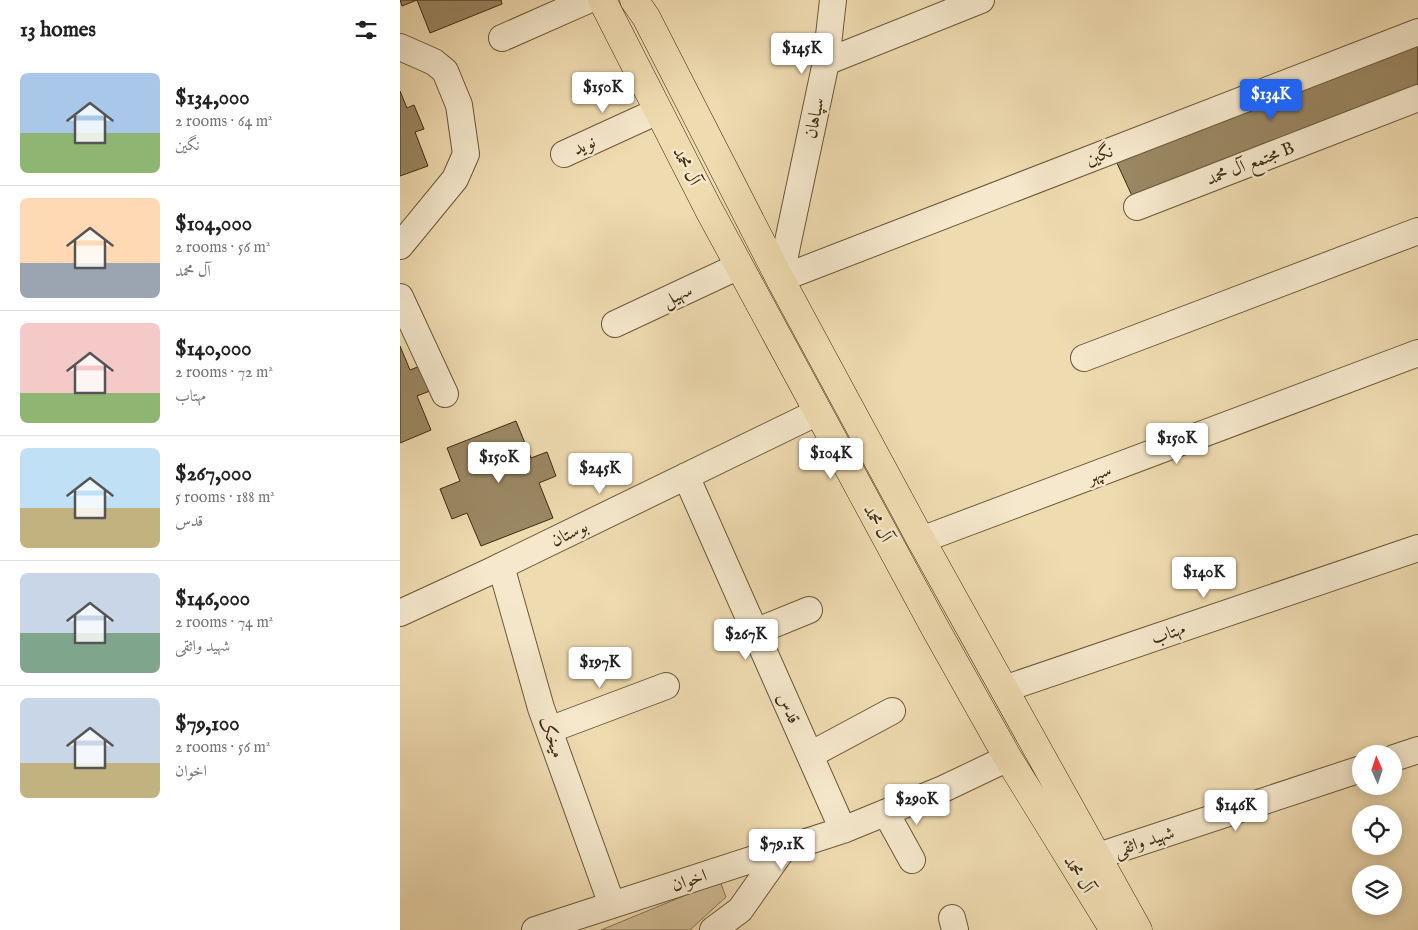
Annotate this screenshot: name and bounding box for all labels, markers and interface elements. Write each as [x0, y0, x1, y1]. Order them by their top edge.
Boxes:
icon: filters [352, 16, 380, 44]
text: 13 homes [20, 17, 96, 44]
pin: $145K [767, 32, 837, 75]
text: $145K [782, 39, 822, 59]
pin: $150K [568, 72, 638, 114]
text: $150K [583, 78, 623, 98]
pin: $134K [1236, 78, 1306, 121]
text: $134,000 [175, 85, 250, 112]
text: $134K [1251, 85, 1291, 105]
icon: home [60, 93, 120, 153]
street label: سپاهان [800, 96, 831, 141]
text: 2 rooms · 64 m² [175, 112, 273, 132]
street label: نوید [569, 131, 600, 162]
text: نگین [175, 136, 200, 156]
street label: مجتمع آل محمد B [1203, 137, 1299, 195]
street label: نگین [1082, 139, 1117, 172]
street label: آل محمد [666, 144, 706, 192]
text: $104,000 [175, 211, 252, 238]
icon: home [60, 218, 120, 278]
text: 2 rooms · 56 m² [175, 238, 270, 258]
text: آل محمد [175, 262, 211, 282]
street label: سهیل [659, 279, 696, 313]
text: $140,000 [175, 336, 252, 363]
icon: home [60, 343, 120, 403]
text: 2 rooms · 72 m² [175, 363, 273, 383]
text: مهتاب [175, 387, 206, 407]
pin: $150K [1142, 422, 1212, 465]
text: $150K [1157, 429, 1197, 449]
pin: $104K [796, 438, 866, 480]
pin: $150K [464, 442, 534, 484]
text: $104K [810, 444, 852, 464]
text: $150K [479, 448, 519, 468]
pin: $245K [565, 452, 635, 495]
text: $245K [579, 459, 621, 479]
street label: سپهر [1082, 459, 1115, 490]
text: $267,000 [175, 461, 252, 488]
icon: home [60, 468, 120, 528]
text: 5 rooms · 188 m² [175, 488, 275, 508]
street label: آل محمد [857, 501, 898, 549]
text: قدس [175, 512, 203, 532]
street label: بوستان [547, 516, 592, 553]
pin: $140K [1169, 556, 1239, 599]
text: $140K [1183, 563, 1225, 583]
text: $146,000 [175, 586, 250, 613]
icon: home [60, 593, 120, 653]
text: 2 rooms · 74 m² [175, 613, 273, 633]
pin: $267K [711, 618, 781, 661]
street label: مهتاب [1148, 618, 1189, 651]
text: $267K [725, 625, 767, 645]
text: شهید واثقی [175, 637, 230, 657]
pin: $197K [565, 646, 635, 689]
text: $197K [580, 653, 620, 673]
street label: قدس [771, 689, 805, 728]
text: $79,100 [175, 711, 240, 738]
street label: میخک [532, 713, 569, 762]
icon: home [60, 718, 120, 778]
text: 2 rooms · 56 m² [175, 738, 270, 758]
north arrow [1352, 745, 1402, 795]
map controls [1352, 745, 1402, 915]
text: اخوان [175, 762, 207, 782]
pin: $290K [882, 784, 952, 826]
text: $290K [896, 790, 938, 810]
pin: $146K [1201, 790, 1271, 832]
text: $146K [1216, 796, 1256, 816]
button: locate [1352, 805, 1402, 855]
street label: شهید واثقی [1111, 822, 1178, 863]
pin: $79.1K [741, 828, 823, 871]
text: $79.1K [760, 835, 804, 855]
street label: آل محمد [1057, 852, 1099, 900]
street label: اخوان [669, 865, 710, 898]
button: layers [1352, 865, 1402, 915]

